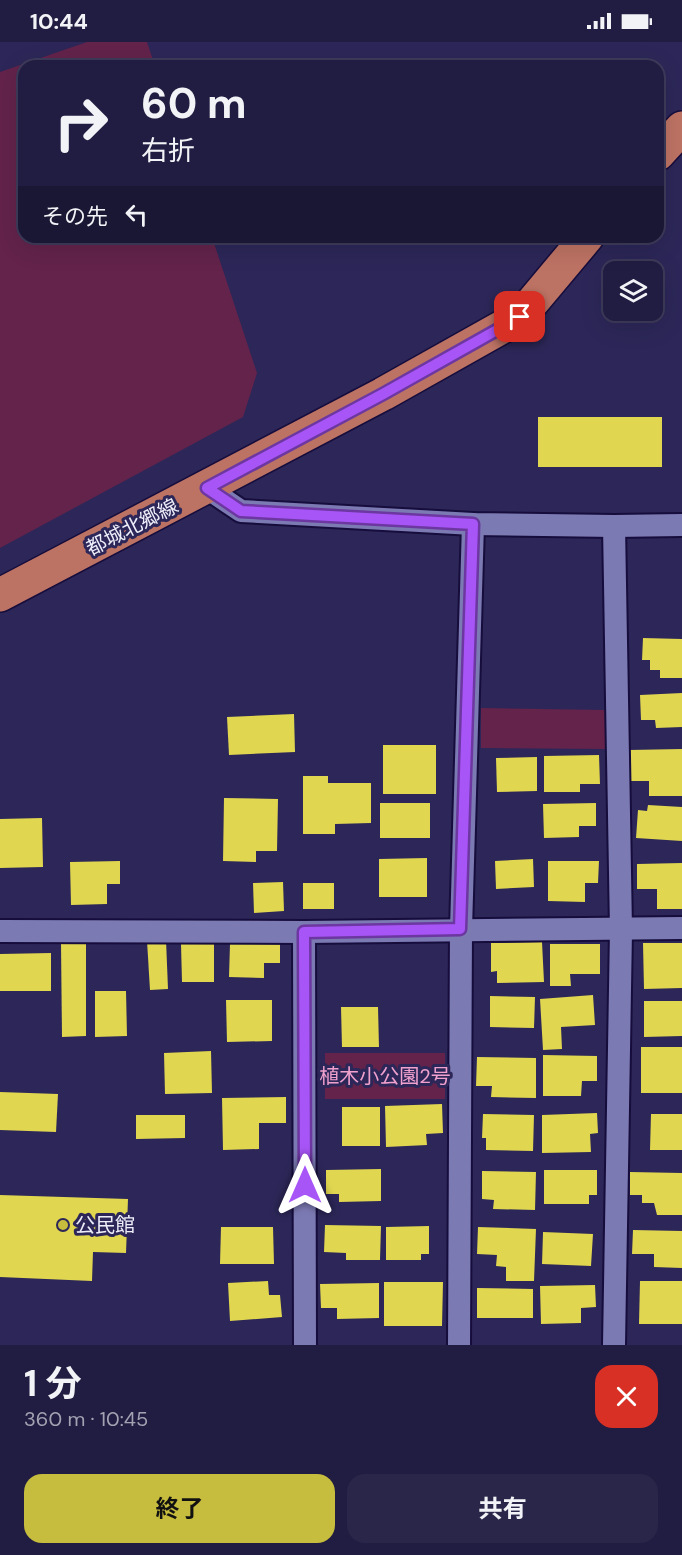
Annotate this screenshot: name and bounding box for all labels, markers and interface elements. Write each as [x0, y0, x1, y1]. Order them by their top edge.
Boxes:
text: 10:44 [30, 7, 88, 36]
text: 60 m [141, 76, 247, 131]
icon: right [42, 84, 120, 162]
text: 右折 [141, 133, 195, 168]
icon: left [120, 198, 153, 231]
text: その先 [42, 202, 108, 231]
map controls [603, 261, 663, 321]
button: layers [603, 261, 663, 321]
pin [494, 291, 545, 342]
icon: arrive [503, 300, 536, 333]
street label: 都城北郷線 [82, 493, 182, 561]
park label: 植木小公園2号 [319, 1063, 451, 1089]
position arrow [273, 1153, 337, 1217]
place label: 公民館 [75, 1212, 135, 1238]
marker: 公民館 [56, 1218, 70, 1232]
text: 1 分 [24, 1360, 82, 1407]
button: close [595, 1365, 658, 1428]
text: 360 m · 10:45 [24, 1406, 148, 1432]
button: 終了 [24, 1474, 335, 1543]
button: 共有 [347, 1474, 658, 1543]

